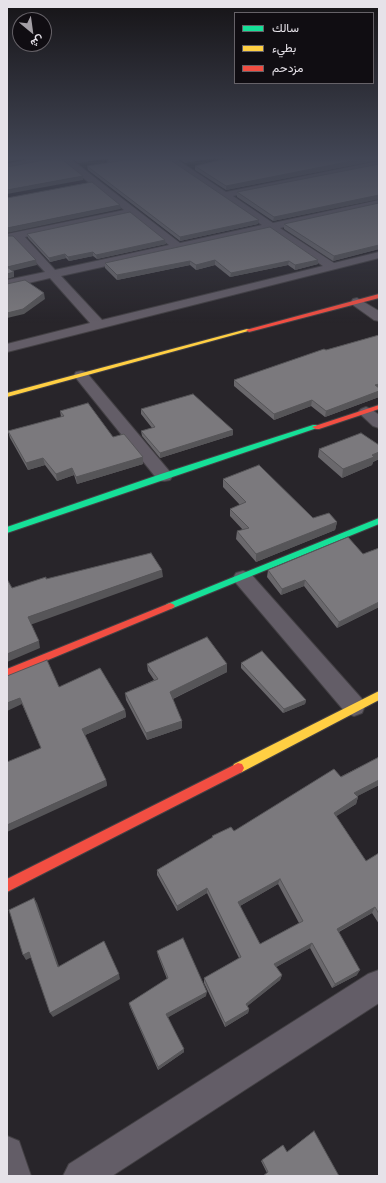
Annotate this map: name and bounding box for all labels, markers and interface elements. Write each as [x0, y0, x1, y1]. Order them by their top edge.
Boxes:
north arrow [12, 12, 52, 52]
legend [234, 12, 374, 84]
text: سالك [272, 19, 299, 36]
text: ش [28, 32, 47, 52]
text: بطيء [272, 39, 296, 56]
text: مزدحم [272, 59, 303, 76]

